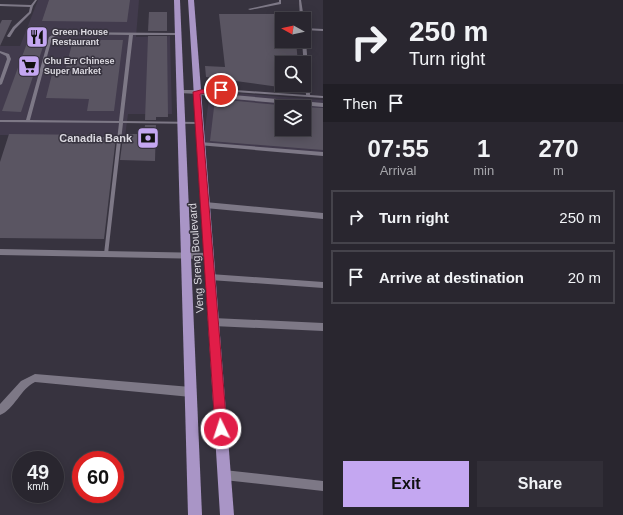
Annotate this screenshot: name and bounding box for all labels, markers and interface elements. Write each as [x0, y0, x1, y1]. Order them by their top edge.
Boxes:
north arrow [275, 12, 311, 48]
map controls [275, 12, 311, 136]
icon: right [343, 16, 395, 68]
text: 250 m [409, 16, 488, 47]
restaurant icon: Green House Restaurant [24, 24, 50, 50]
place label: Green House Restaurant [52, 27, 108, 47]
text: Turn right [409, 49, 485, 69]
supermarket icon: Chu Err Chinese Super Market [16, 53, 42, 79]
place label: Chu Err Chinese Super Market [44, 56, 115, 76]
button: search [275, 56, 311, 92]
pin [204, 73, 238, 107]
icon: arrive [210, 79, 232, 101]
icon: arrive [385, 92, 407, 114]
text: Then [343, 95, 377, 112]
button: layers [275, 100, 311, 136]
bank icon: Canadia Bank [135, 125, 161, 151]
place label: Canadia Bank [59, 132, 133, 144]
text: 07:55 [367, 135, 429, 162]
text: 1 [477, 135, 490, 162]
text: 270 [539, 135, 579, 162]
text: Arrival [380, 163, 417, 178]
text: min [473, 163, 494, 178]
text: m [553, 163, 564, 178]
street label: Veng Sreng Boulevard [186, 203, 206, 313]
icon: right [345, 206, 367, 228]
text: Turn right [379, 209, 449, 226]
text: 250 m [559, 209, 601, 226]
icon: arrive [345, 266, 367, 288]
text: Arrive at destination [379, 269, 524, 286]
text: 20 m [568, 269, 601, 286]
position arrow [200, 408, 242, 450]
speed limit sign: 60 [72, 451, 124, 503]
text: 49 [27, 461, 49, 483]
button: Exit [343, 461, 469, 507]
button: Share [477, 461, 603, 507]
text: km/h [27, 481, 49, 492]

